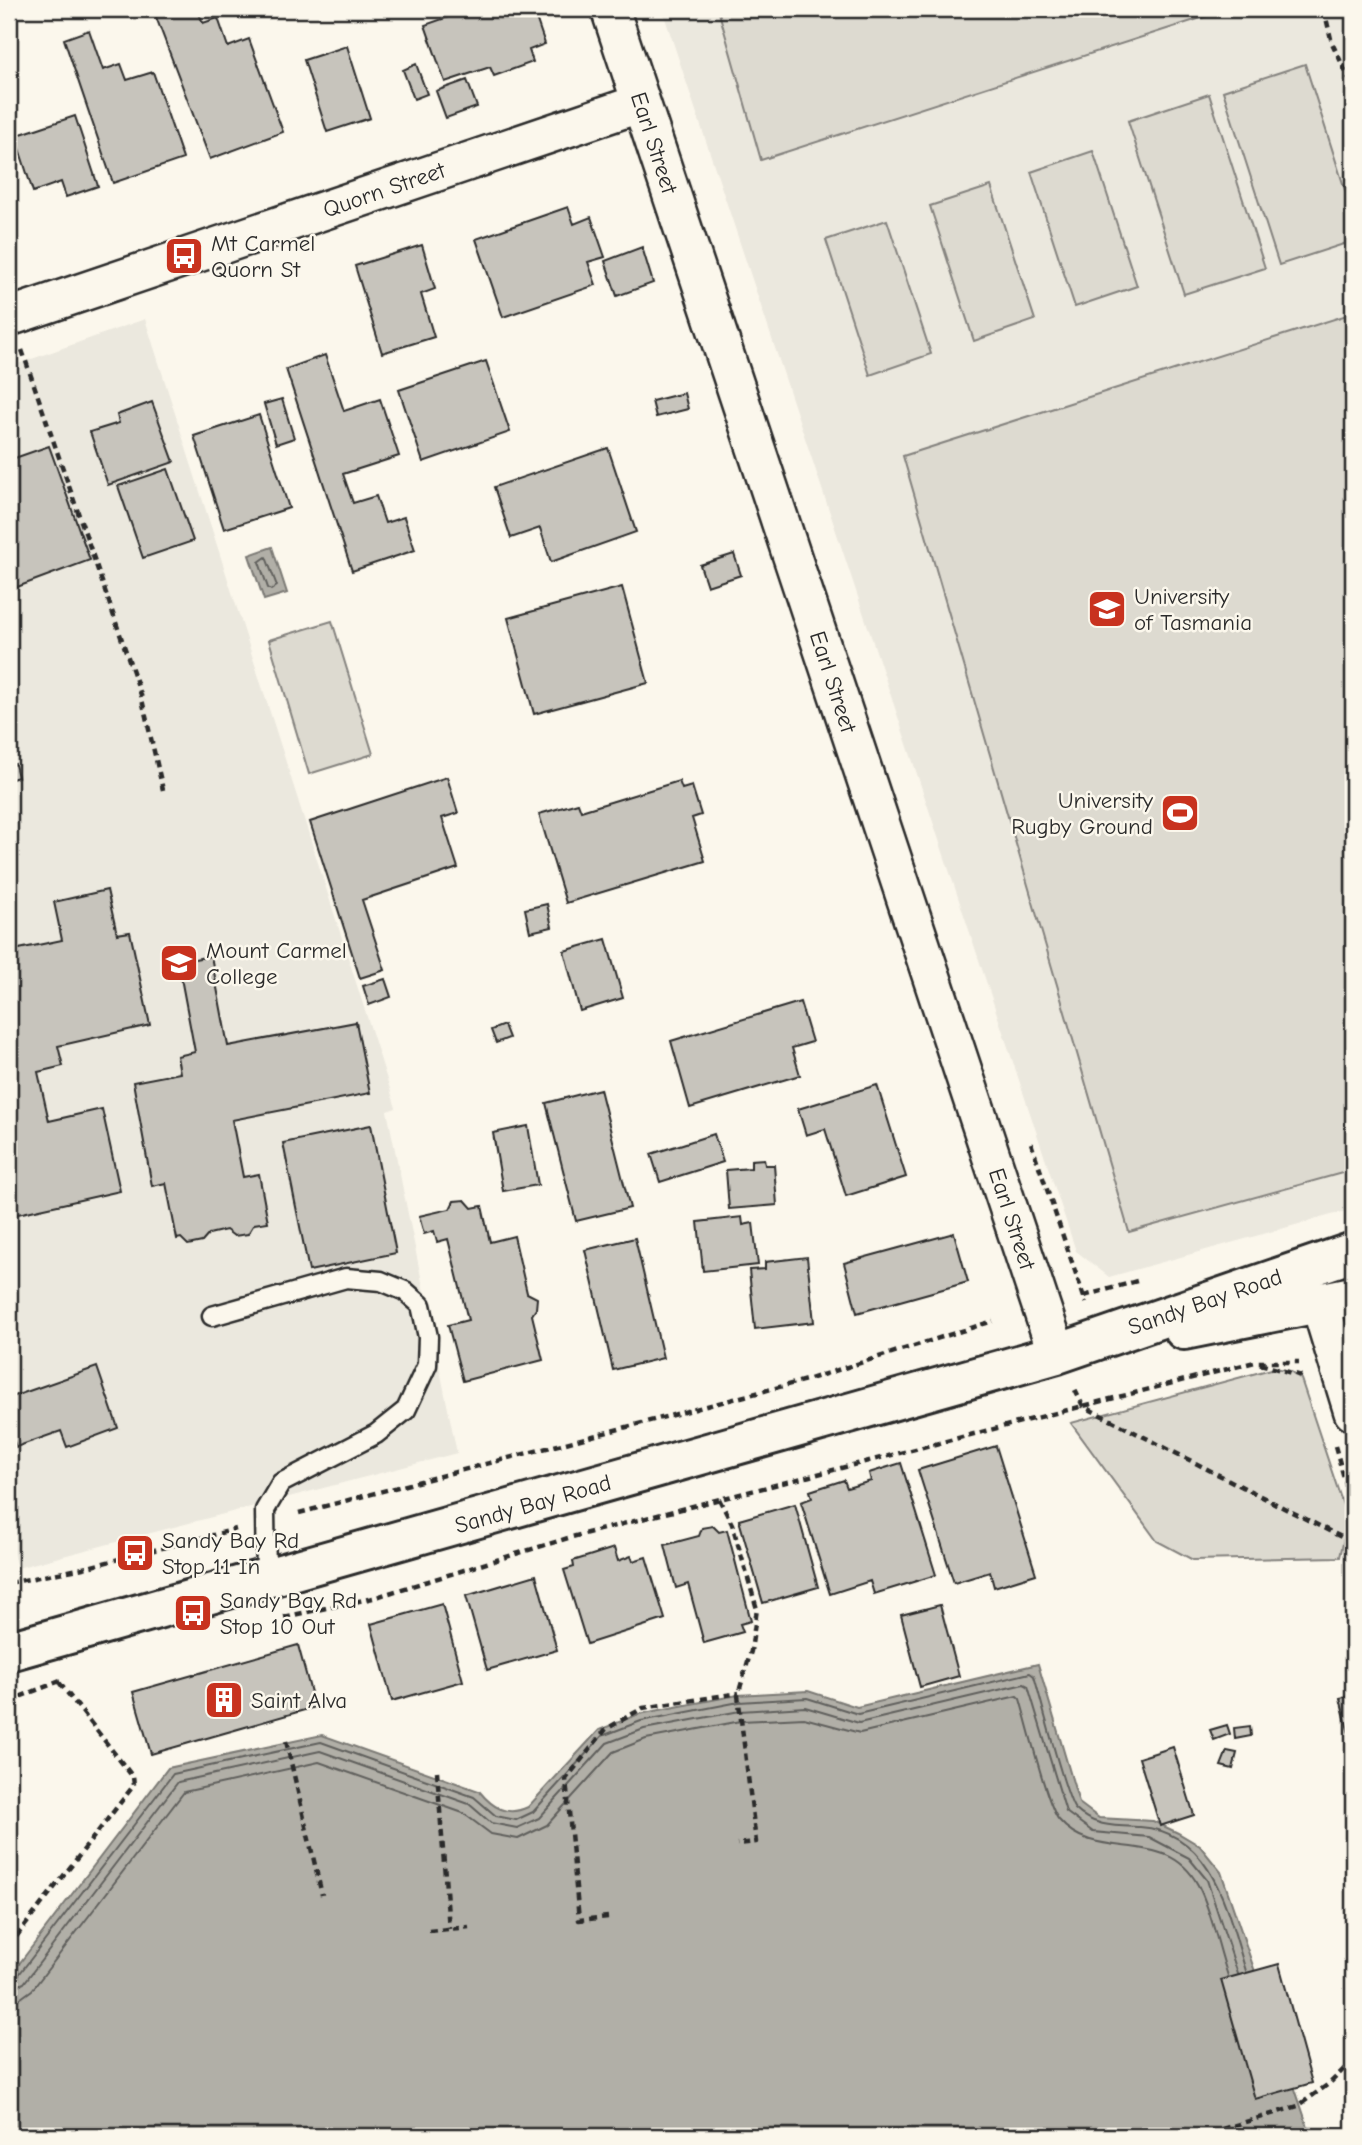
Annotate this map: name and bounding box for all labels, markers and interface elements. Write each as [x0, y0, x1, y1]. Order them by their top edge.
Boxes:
street label: Earl Street [625, 89, 684, 199]
street label: Quorn Street [319, 156, 450, 223]
place label: Mt Carmel Quorn St [211, 230, 315, 283]
bus stop icon: Mt Carmel Quorn St [163, 235, 205, 277]
place label: University of Tasmania [1134, 583, 1252, 636]
school or university icon: University of Tasmania [1086, 588, 1128, 630]
street label: Earl Street [804, 628, 863, 738]
place label: University Rugby Ground [1011, 787, 1154, 840]
sports icon: University Rugby Ground [1159, 792, 1201, 834]
place label: Mount Carmel College [206, 937, 347, 990]
school or university icon: Mount Carmel College [158, 942, 200, 984]
street label: Earl Street [983, 1165, 1042, 1275]
street label: Sandy Bay Road [1124, 1263, 1286, 1341]
street label: Sandy Bay Road [452, 1469, 614, 1539]
place label: Sandy Bay Rd Stop 11 In [162, 1527, 299, 1580]
bus stop icon: Sandy Bay Rd Stop 11 In [114, 1532, 156, 1574]
place label: Sandy Bay Rd Stop 10 Out [220, 1587, 357, 1640]
bus stop icon: Sandy Bay Rd Stop 10 Out [172, 1592, 214, 1634]
building icon: Saint Alva [203, 1679, 245, 1721]
place label: Saint Alva [251, 1687, 347, 1714]

